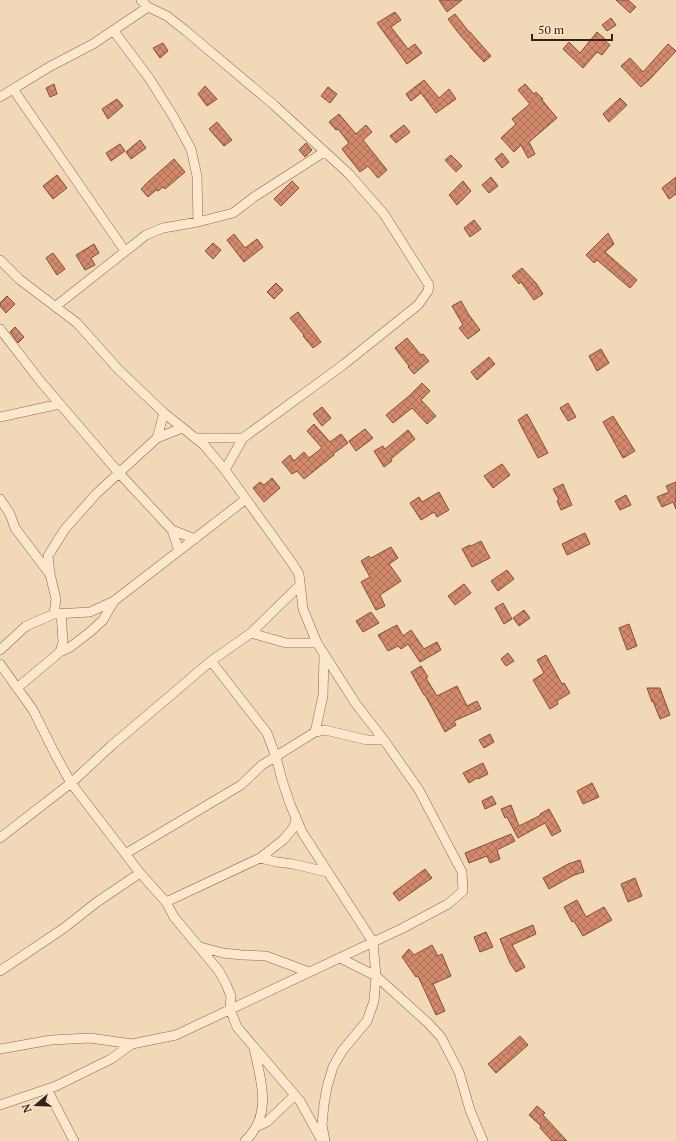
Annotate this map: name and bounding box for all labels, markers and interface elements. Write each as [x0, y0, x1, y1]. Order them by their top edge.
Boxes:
scale bar [532, 16, 612, 42]
text: 50 m [538, 22, 565, 37]
north arrow [16, 1085, 56, 1125]
text: N [18, 1101, 35, 1114]

